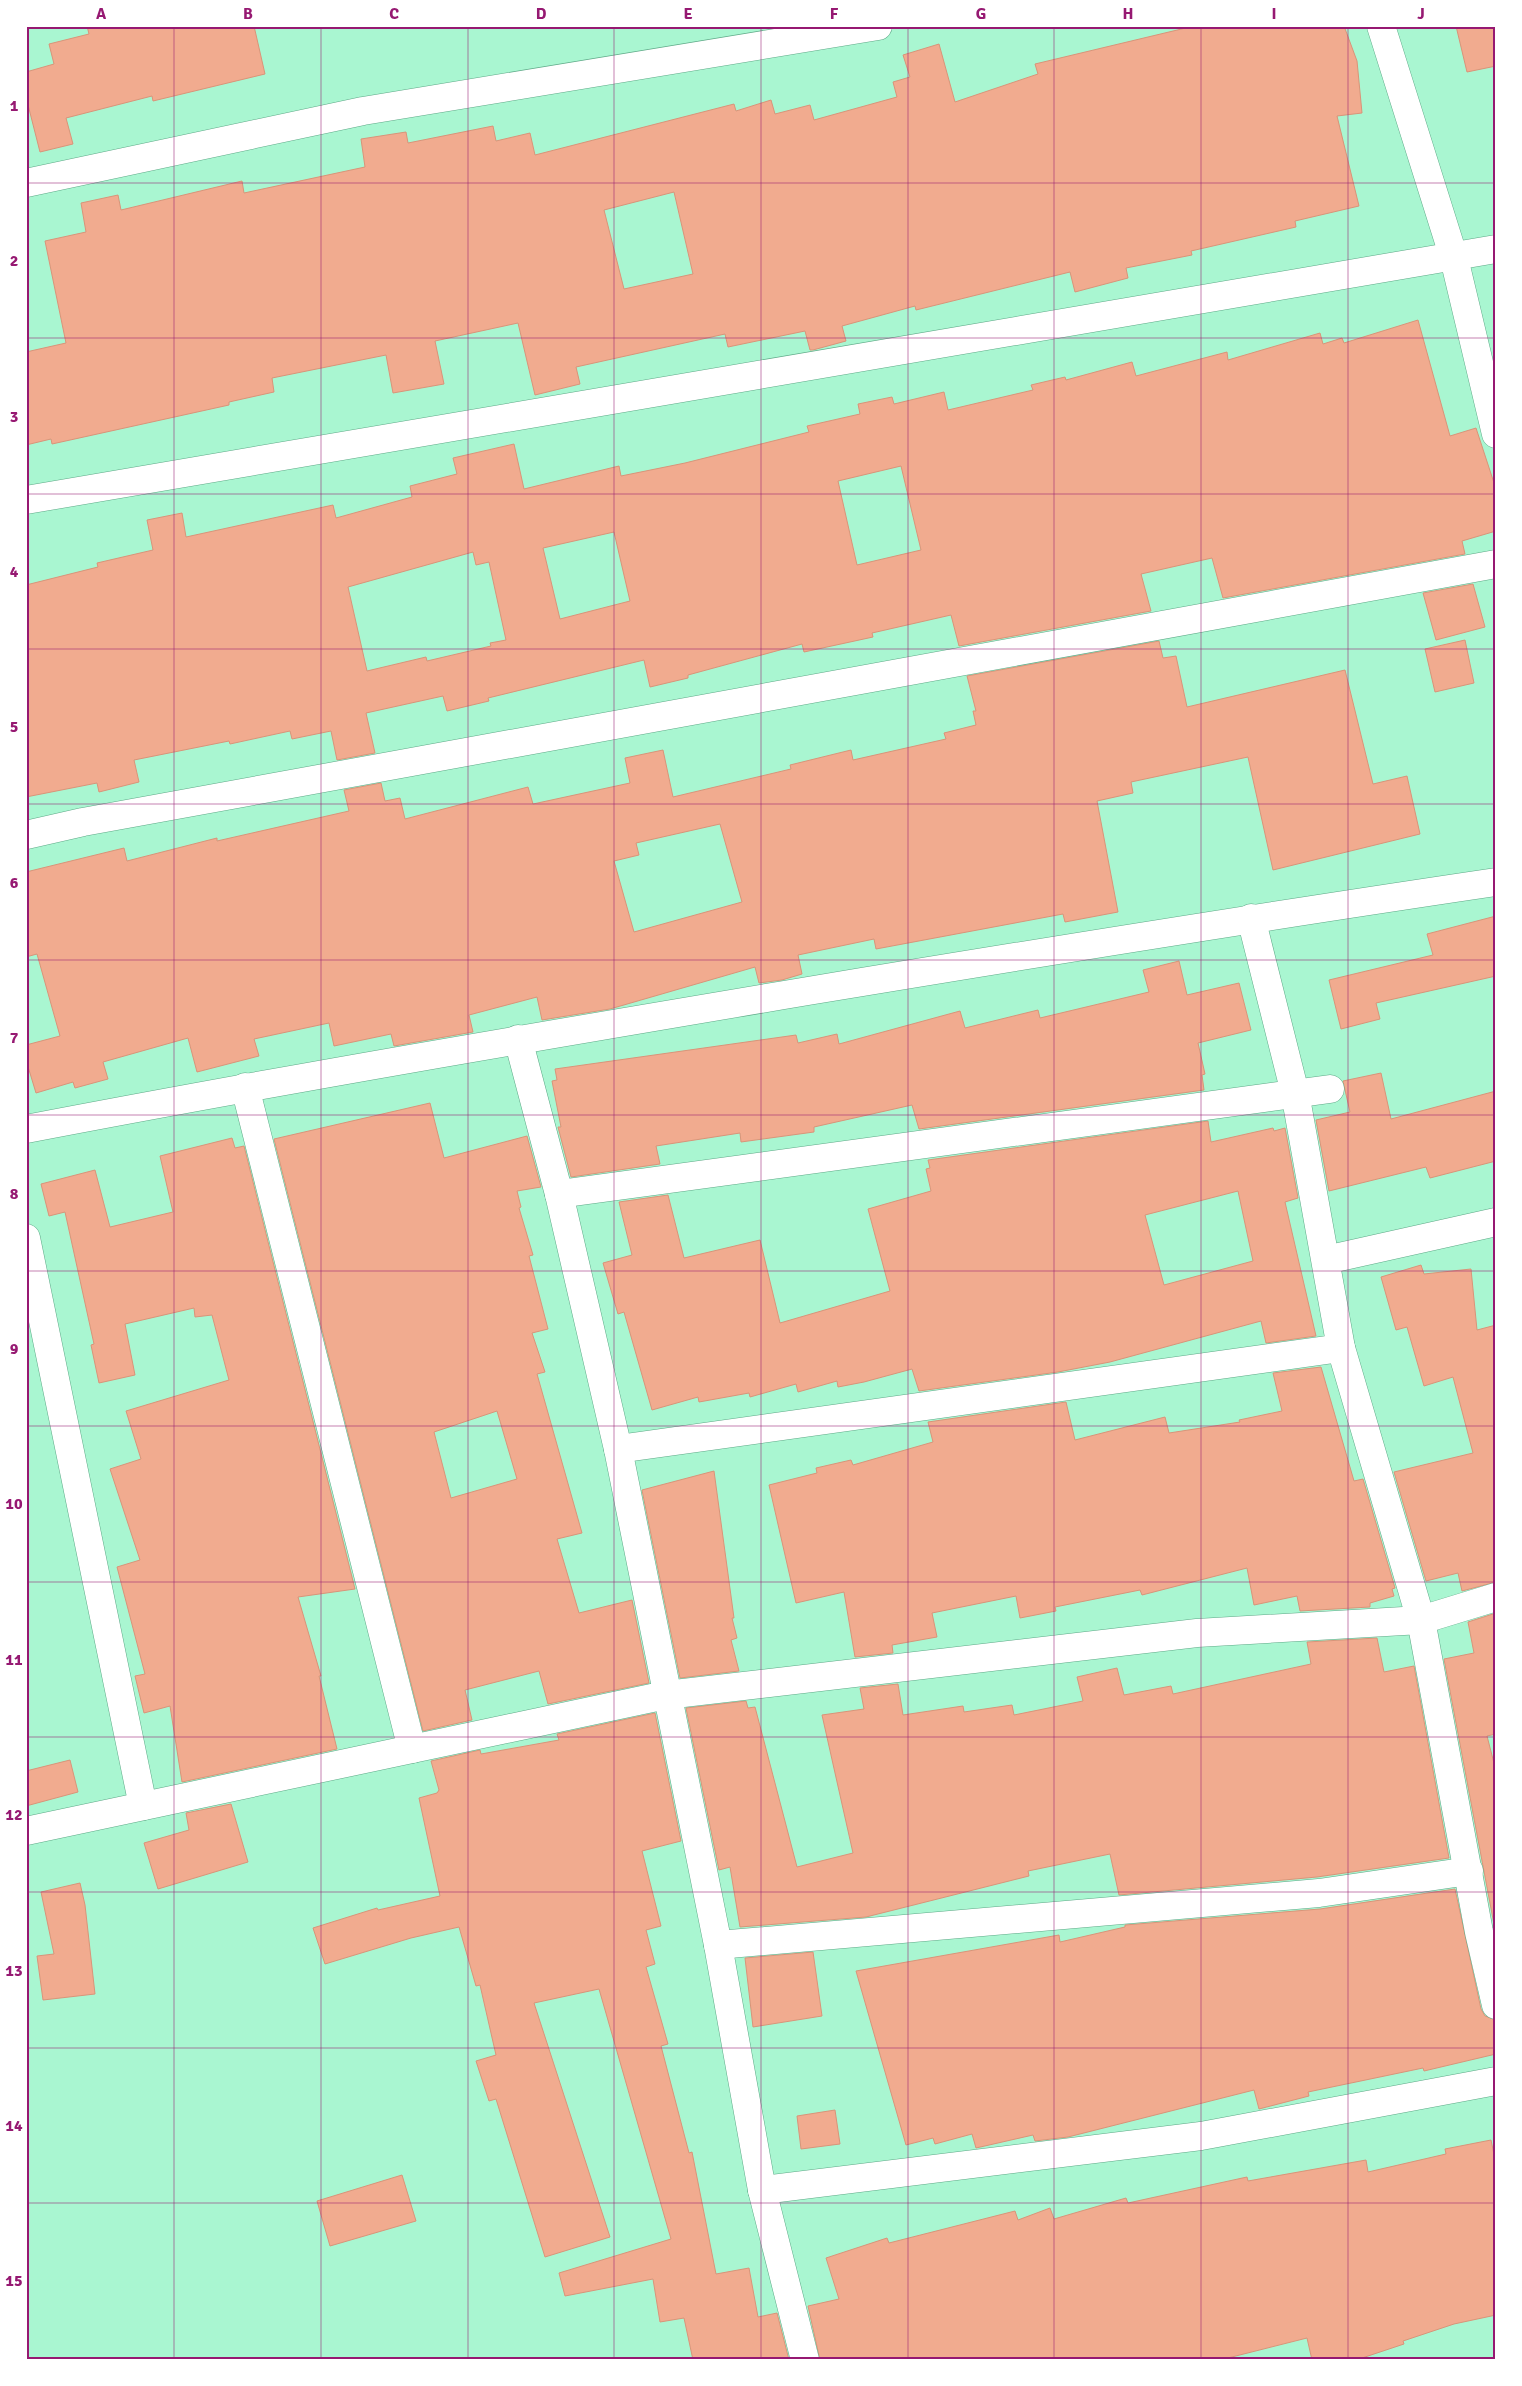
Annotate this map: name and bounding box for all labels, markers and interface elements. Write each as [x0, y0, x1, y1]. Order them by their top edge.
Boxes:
text: A [96, 4, 107, 24]
text: B [243, 4, 253, 24]
text: C [389, 4, 399, 24]
text: D [536, 4, 547, 24]
text: E [683, 4, 693, 24]
text: F [830, 4, 839, 24]
text: G [976, 4, 986, 24]
text: H [1123, 4, 1133, 24]
text: I [1271, 4, 1277, 24]
text: J [1417, 4, 1425, 24]
text: 1 [10, 96, 19, 116]
text: 2 [10, 251, 18, 271]
text: 3 [10, 407, 18, 427]
text: 4 [10, 562, 19, 582]
text: 5 [10, 717, 18, 737]
text: 6 [10, 873, 19, 893]
text: 7 [10, 1028, 19, 1048]
text: 8 [10, 1184, 19, 1204]
text: 9 [10, 1339, 19, 1359]
text: 10 [5, 1494, 23, 1514]
text: 11 [5, 1650, 23, 1670]
text: 12 [5, 1805, 23, 1825]
text: 13 [5, 1961, 23, 1981]
text: 14 [5, 2116, 23, 2136]
text: 15 [5, 2271, 23, 2291]

